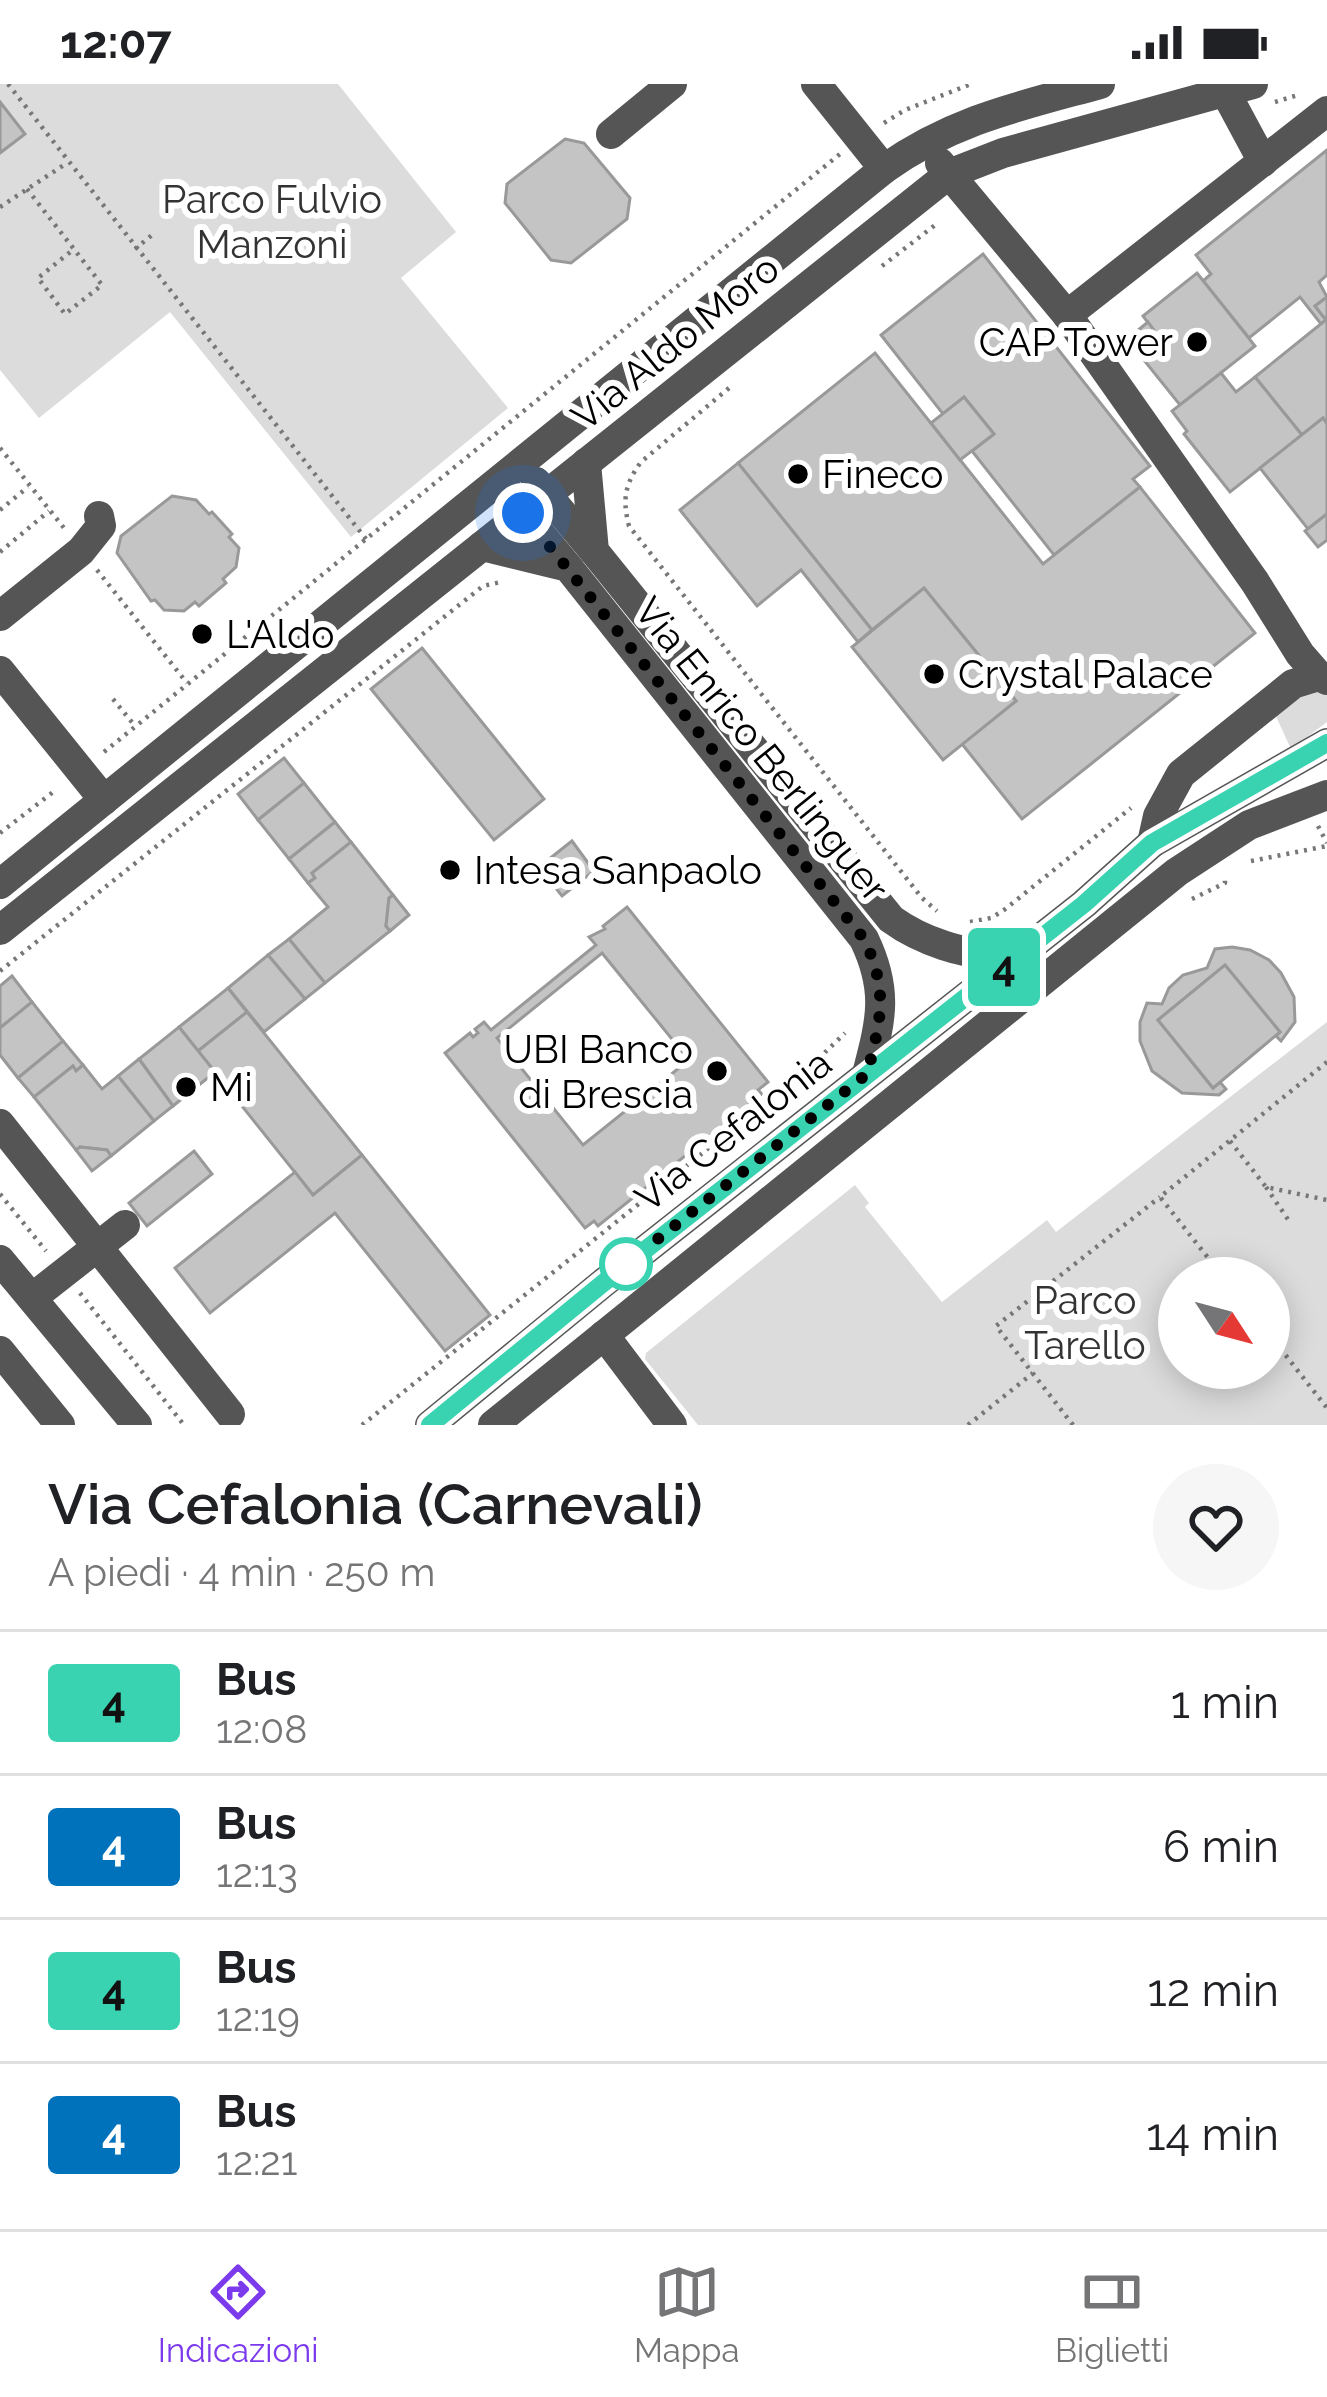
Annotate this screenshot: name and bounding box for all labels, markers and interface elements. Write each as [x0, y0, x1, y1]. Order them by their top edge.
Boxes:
text: 12:07 [60, 16, 172, 69]
park label: Parco Fulvio Manzoni [162, 176, 382, 267]
street label: Via Aldo Moro [562, 245, 788, 439]
place label: CAP Tower [979, 319, 1173, 365]
marker: CAP Tower [1184, 329, 1210, 355]
place label: Fineco [822, 451, 944, 497]
marker: Fineco [785, 461, 811, 487]
your location [493, 483, 553, 543]
street label: Via Enrico Berlinguer [625, 588, 899, 910]
place label: L'Aldo [226, 611, 334, 657]
marker: L'Aldo [189, 621, 215, 647]
place label: Crystal Palace [958, 651, 1213, 697]
marker: Crystal Palace [921, 661, 947, 687]
place label: Intesa Sanpaolo [474, 847, 762, 893]
marker: Intesa Sanpaolo [437, 857, 463, 883]
line badge: 4 [965, 928, 1043, 1006]
text: 4 [992, 942, 1016, 991]
place label: UBI Banco di Brescia [504, 1026, 693, 1117]
street label: Via Cefalonia [626, 1039, 840, 1221]
marker: UBI Banco di Brescia [704, 1058, 730, 1084]
place label: Mi [210, 1064, 253, 1110]
marker: Mi [173, 1074, 199, 1100]
unlabelled marker [601, 1239, 651, 1289]
north arrow [1158, 1257, 1290, 1389]
map controls [1158, 1257, 1290, 1389]
park label: Parco Tarello [1024, 1277, 1146, 1368]
button: heart [1153, 1464, 1279, 1590]
text: Via Cefalonia (Carnevali) [48, 1470, 703, 1537]
text: A piedi · 4 min · 250 m [48, 1549, 435, 1595]
text: Bus [216, 1653, 297, 1706]
text: 1 min [1171, 1676, 1279, 1729]
text: 4 [102, 1678, 126, 1727]
text: 12:08 [216, 1706, 307, 1752]
text: Bus [216, 1797, 297, 1850]
text: 6 min [1163, 1820, 1279, 1873]
text: 4 [102, 1822, 126, 1871]
text: 12:13 [216, 1850, 298, 1896]
text: Bus [216, 1941, 297, 1994]
text: 12 min [1147, 1964, 1279, 2017]
text: 4 [102, 1966, 126, 2015]
text: 12:19 [216, 1994, 300, 2040]
text: Bus [216, 2085, 297, 2138]
text: 14 min [1146, 2108, 1279, 2161]
text: 4 [102, 2110, 126, 2159]
text: 12:21 [216, 2138, 297, 2184]
tab: Indicazioni [158, 2259, 319, 2370]
tab: Mappa [634, 2259, 739, 2370]
tab: Biglietti [1055, 2259, 1169, 2370]

